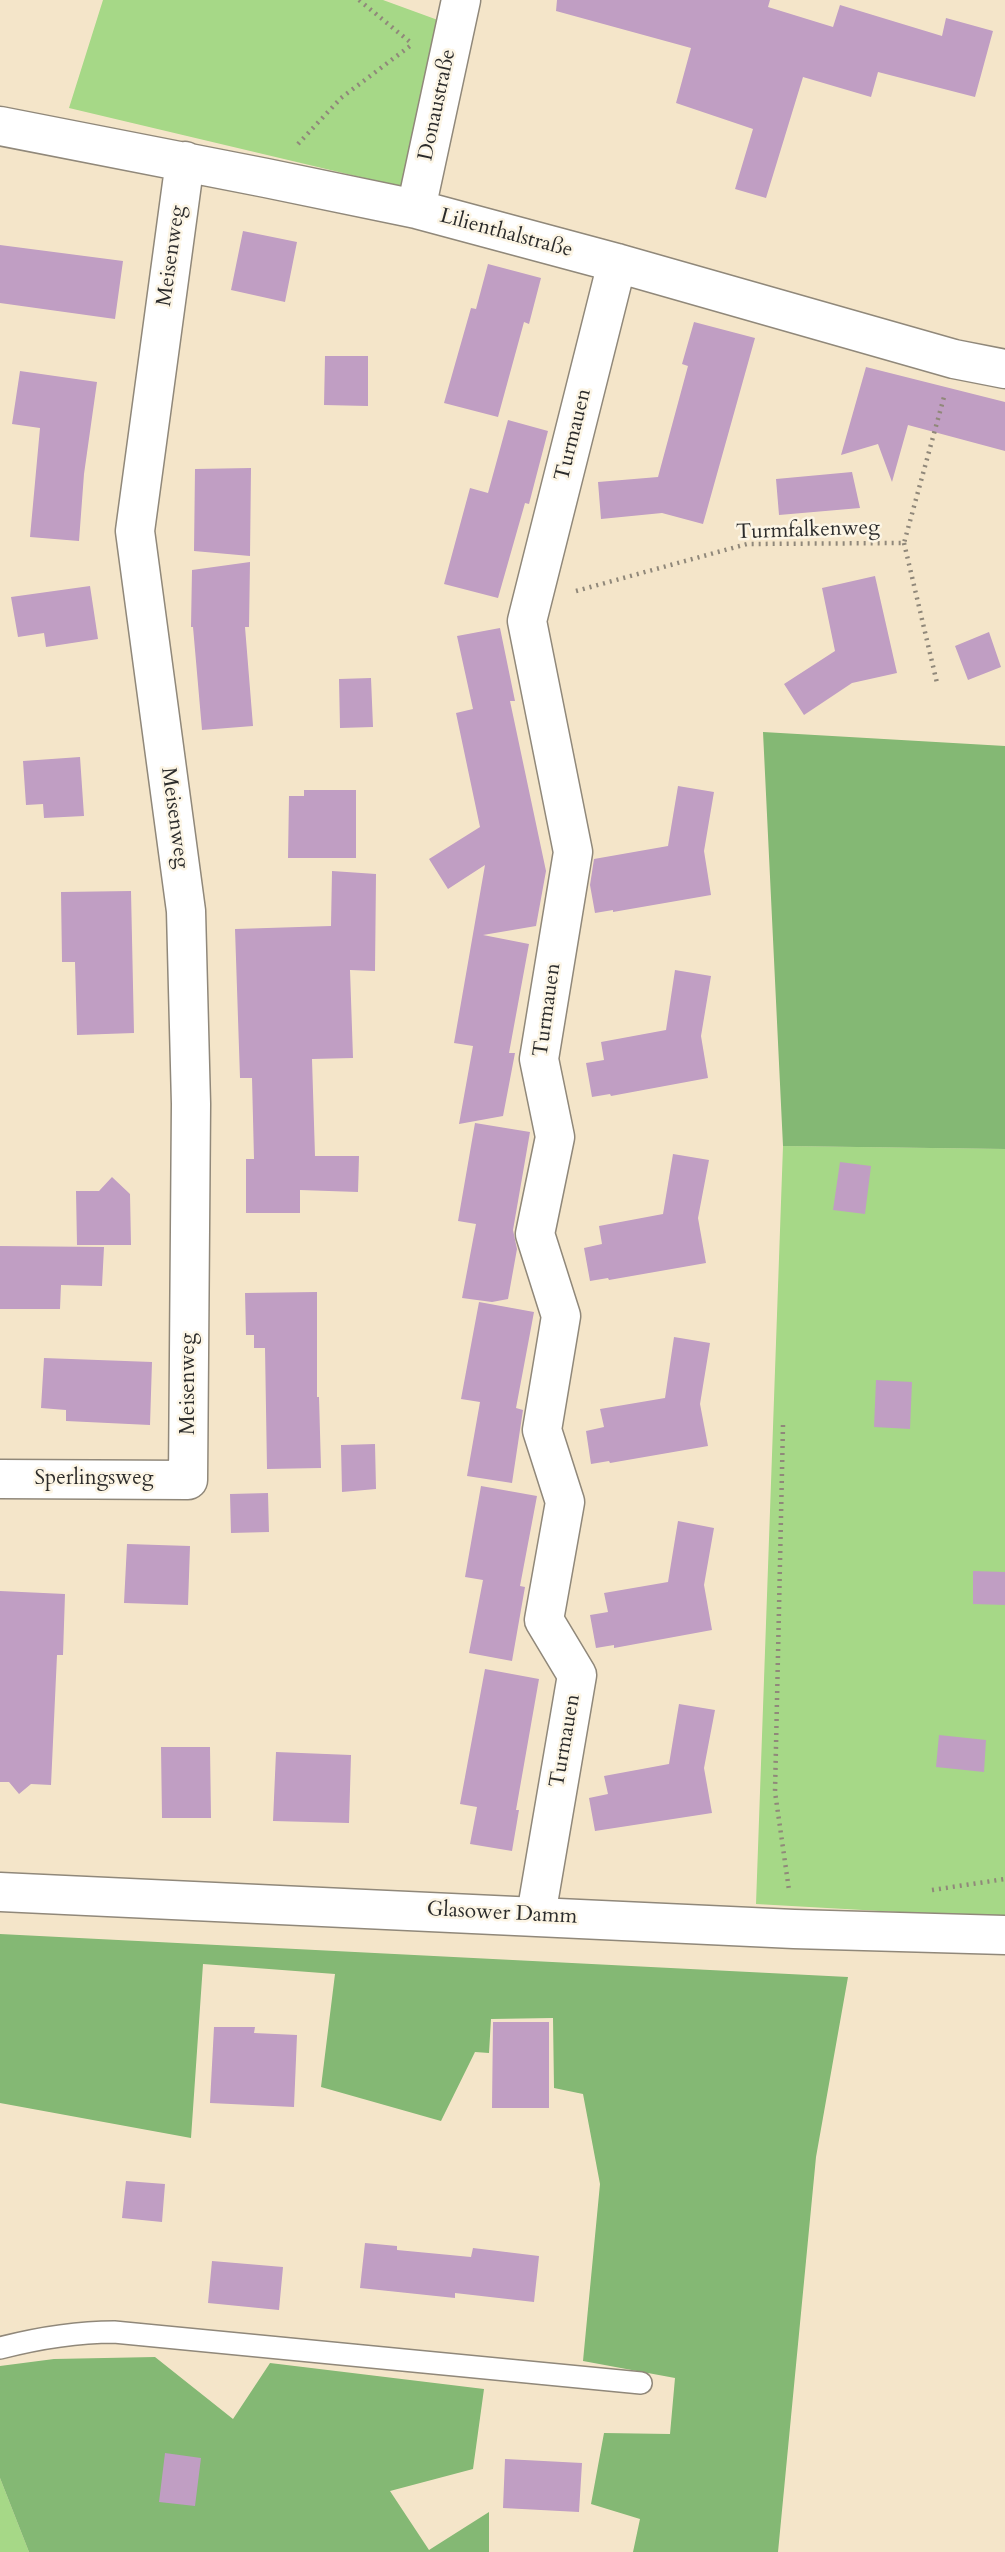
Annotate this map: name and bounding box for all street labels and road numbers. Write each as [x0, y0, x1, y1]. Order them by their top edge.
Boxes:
street label: Donaustraße [414, 47, 462, 163]
street label: Meisenweg [152, 204, 192, 308]
street label: Lilienthalstraße [437, 204, 575, 264]
street label: Turmauen [550, 386, 598, 484]
street label: Turmfalkenweg [736, 516, 880, 546]
street label: Meisenweg [154, 766, 194, 870]
street label: Turmauen [529, 961, 567, 1059]
street label: Meisenweg [176, 1333, 202, 1435]
street label: Sperlingsweg [34, 1466, 154, 1492]
street label: Turmauen [545, 1692, 587, 1790]
street label: Glasower Damm [426, 1897, 578, 1931]

